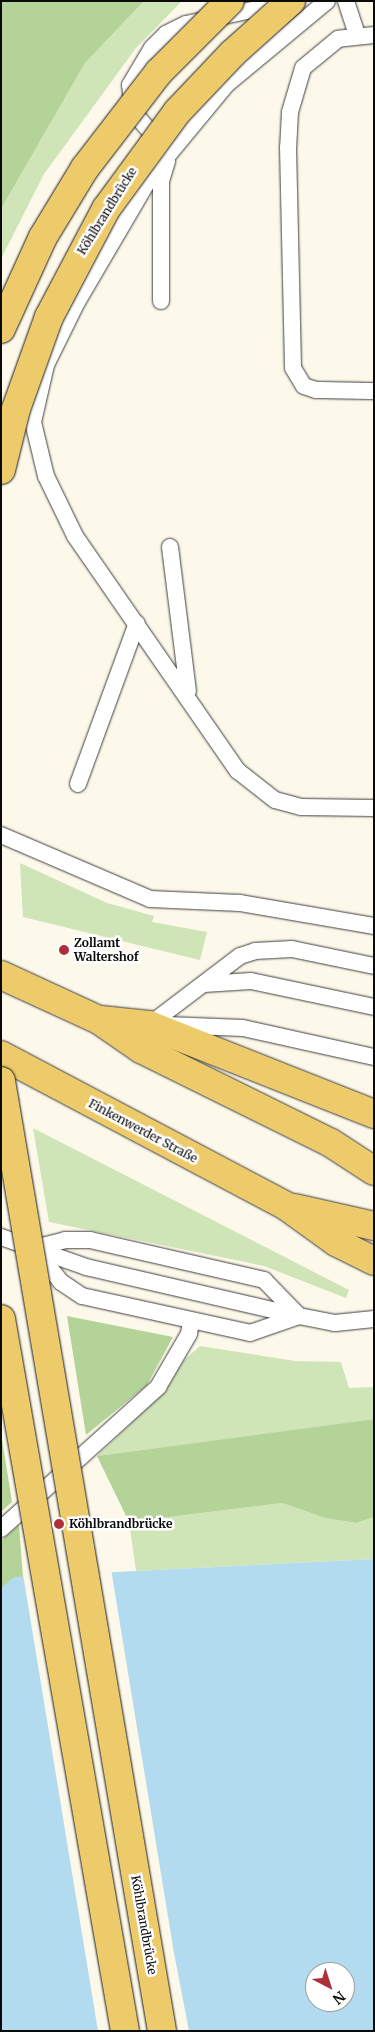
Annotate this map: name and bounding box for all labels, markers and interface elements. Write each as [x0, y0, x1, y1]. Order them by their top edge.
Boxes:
street label: Köhlbrandbrücke [74, 165, 140, 257]
place label: Zollamt Waltershof [74, 936, 139, 964]
marker: Zollamt Waltershof [58, 944, 70, 956]
street label: Finkenwerder Straße [86, 1096, 200, 1166]
place label: Köhlbrandbrücke [69, 1517, 172, 1531]
marker: Köhlbrandbrücke [53, 1518, 65, 1530]
street label: Köhlbrandbrücke [128, 1874, 160, 1976]
north arrow [305, 1962, 355, 2012]
text: N [329, 1987, 349, 2008]

